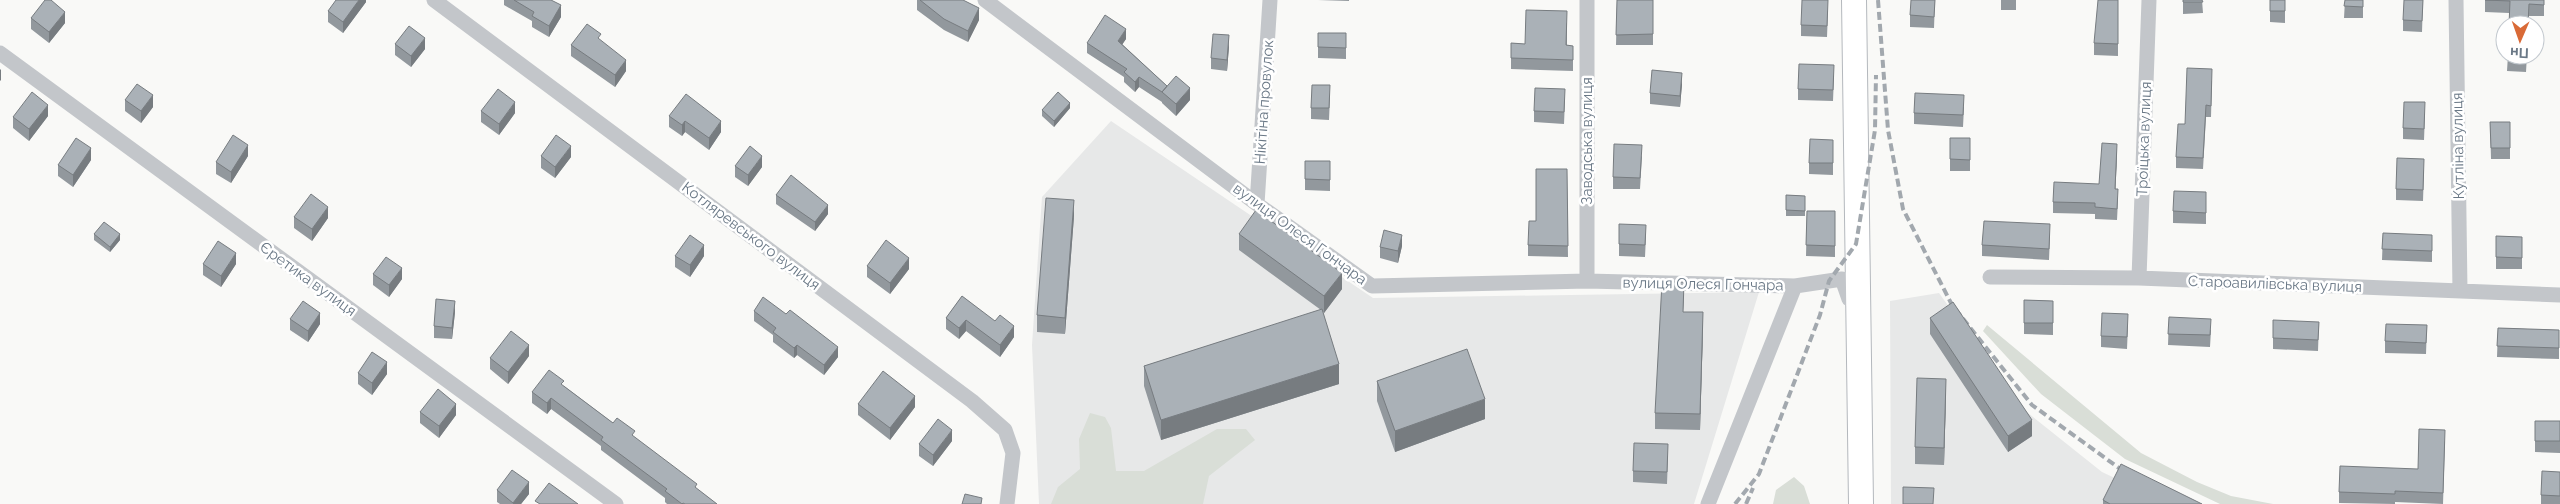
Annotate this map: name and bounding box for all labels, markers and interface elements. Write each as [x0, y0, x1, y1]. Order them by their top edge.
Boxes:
north arrow [2495, 15, 2545, 65]
street label: Нікітіна провулок [1251, 39, 1277, 165]
text: Пн [2510, 45, 2529, 61]
street label: Заводська вулиця [1578, 77, 1596, 205]
street label: Троїцька вулиця [2133, 81, 2155, 197]
street label: Кутліна вулиця [2448, 92, 2468, 200]
street label: Котляревського вулиця [678, 178, 824, 294]
street label: вулиця Олеся Гончара [1230, 179, 1370, 289]
street label: Єретика вулиця [256, 238, 360, 320]
street label: Староавилівська вулиця [2188, 272, 2362, 296]
street label: вулиця Олеся Гончара [1622, 274, 1784, 294]

